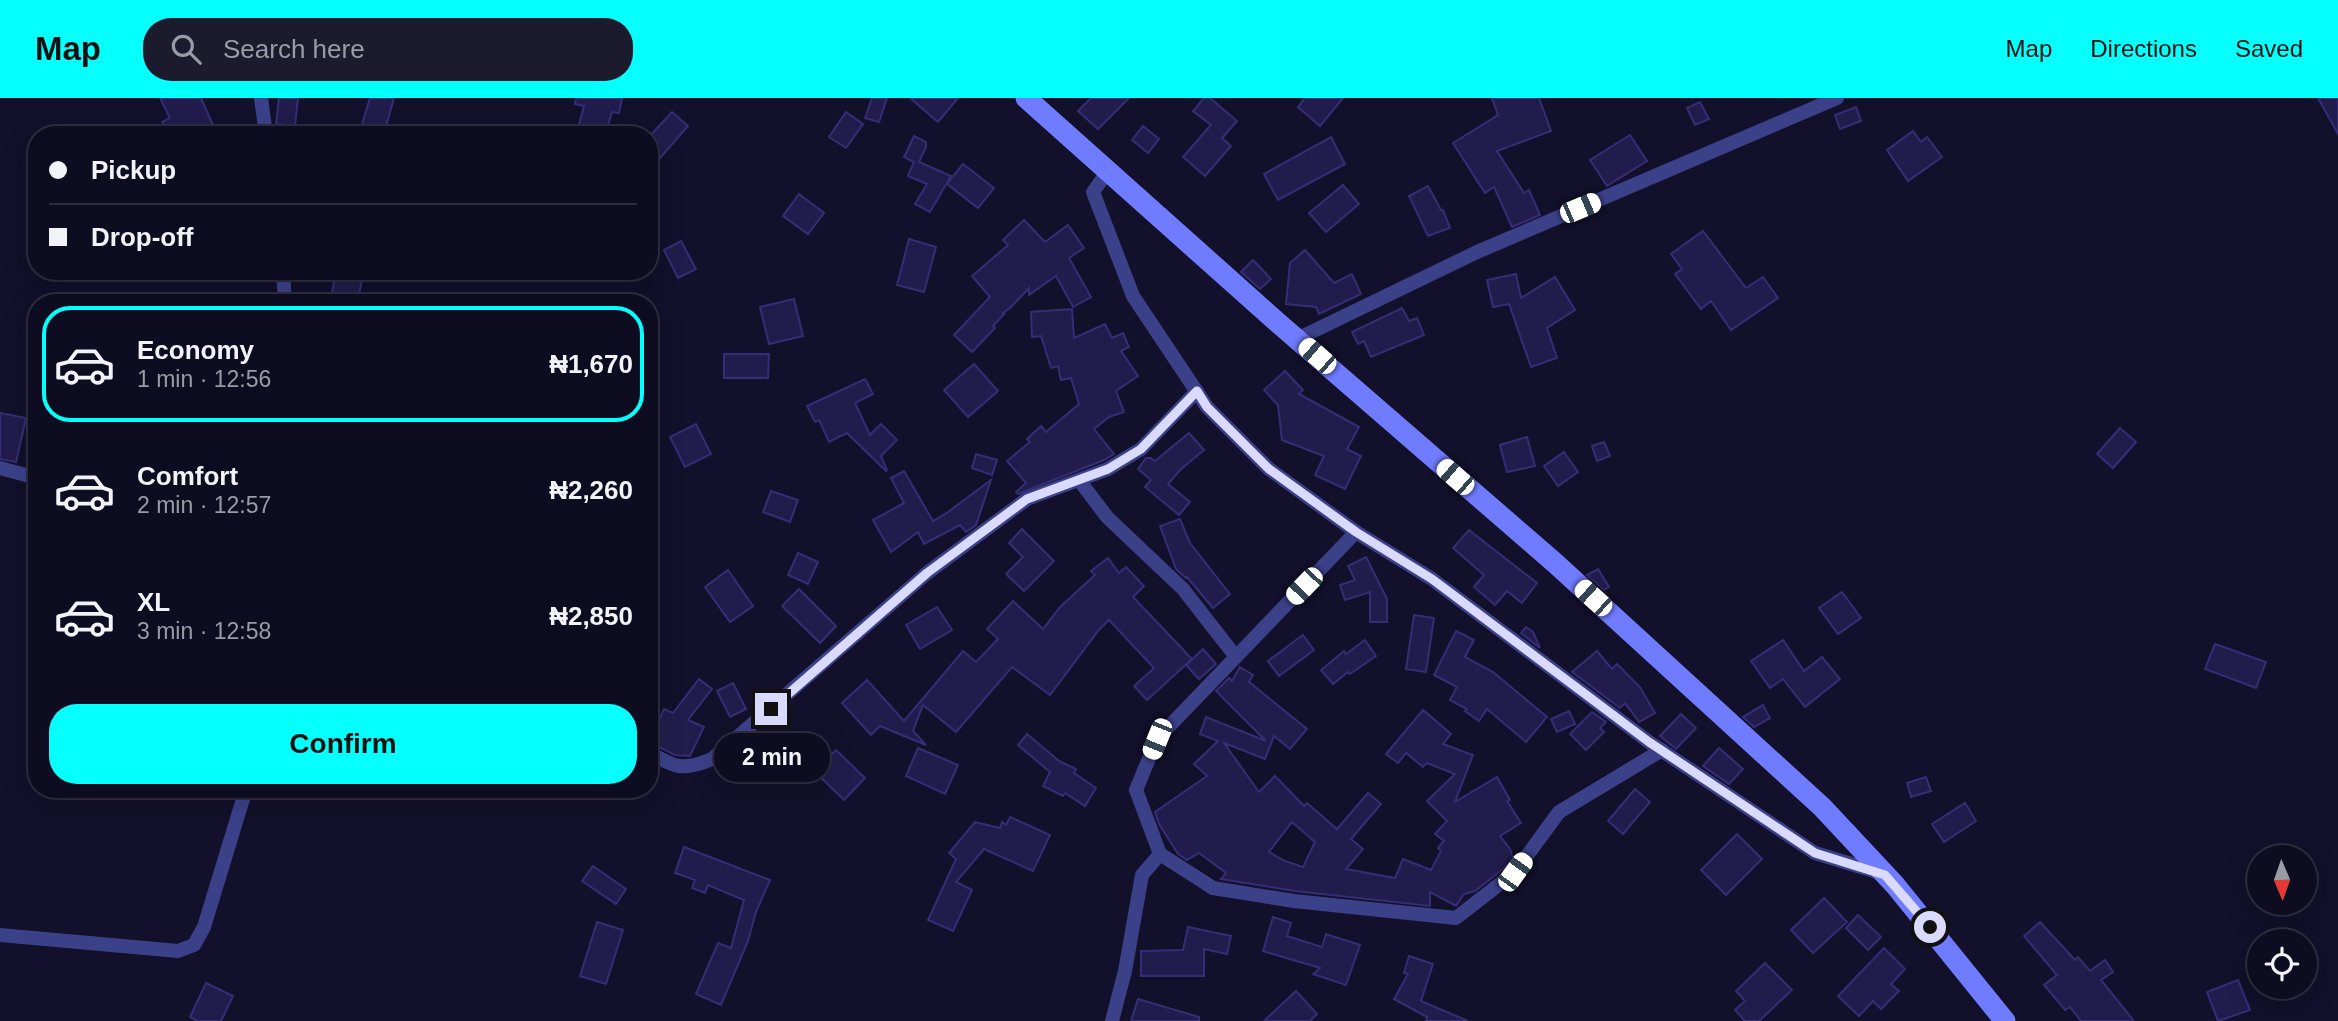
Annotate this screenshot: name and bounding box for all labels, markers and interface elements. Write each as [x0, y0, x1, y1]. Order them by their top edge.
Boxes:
search box [143, 18, 633, 81]
text: Map [35, 30, 101, 67]
icon: search [167, 30, 205, 68]
text: Search here [223, 34, 365, 64]
text: Map [2006, 35, 2052, 62]
text: Directions [2090, 35, 2197, 62]
text: Saved [2235, 35, 2303, 62]
text: Pickup [91, 155, 176, 185]
car [1557, 190, 1604, 226]
text: Drop-off [91, 222, 194, 252]
icon: car [53, 333, 116, 396]
car [1295, 334, 1340, 378]
text: Economy [137, 335, 254, 365]
text: ₦1,670 [549, 349, 633, 379]
text: 1 min · 12:56 [137, 366, 271, 392]
car [1433, 455, 1478, 499]
icon: car [53, 459, 116, 522]
text: Comfort [137, 461, 238, 491]
text: ₦2,260 [549, 475, 633, 505]
text: 2 min · 12:57 [137, 492, 271, 518]
car [1282, 564, 1327, 608]
car [1571, 576, 1616, 620]
icon: car [53, 585, 116, 648]
text: XL [137, 587, 170, 617]
text: ₦2,850 [549, 601, 633, 631]
text: 3 min · 12:58 [137, 618, 271, 644]
route end [755, 693, 787, 725]
button: Confirm [49, 704, 637, 784]
car [1140, 716, 1175, 762]
callout: 2 min [713, 734, 829, 782]
text: 2 min [742, 744, 802, 770]
north arrow [2247, 845, 2317, 915]
map controls [2247, 845, 2317, 999]
car [1495, 849, 1536, 895]
route start [1914, 911, 1946, 943]
button: locate [2247, 929, 2317, 999]

